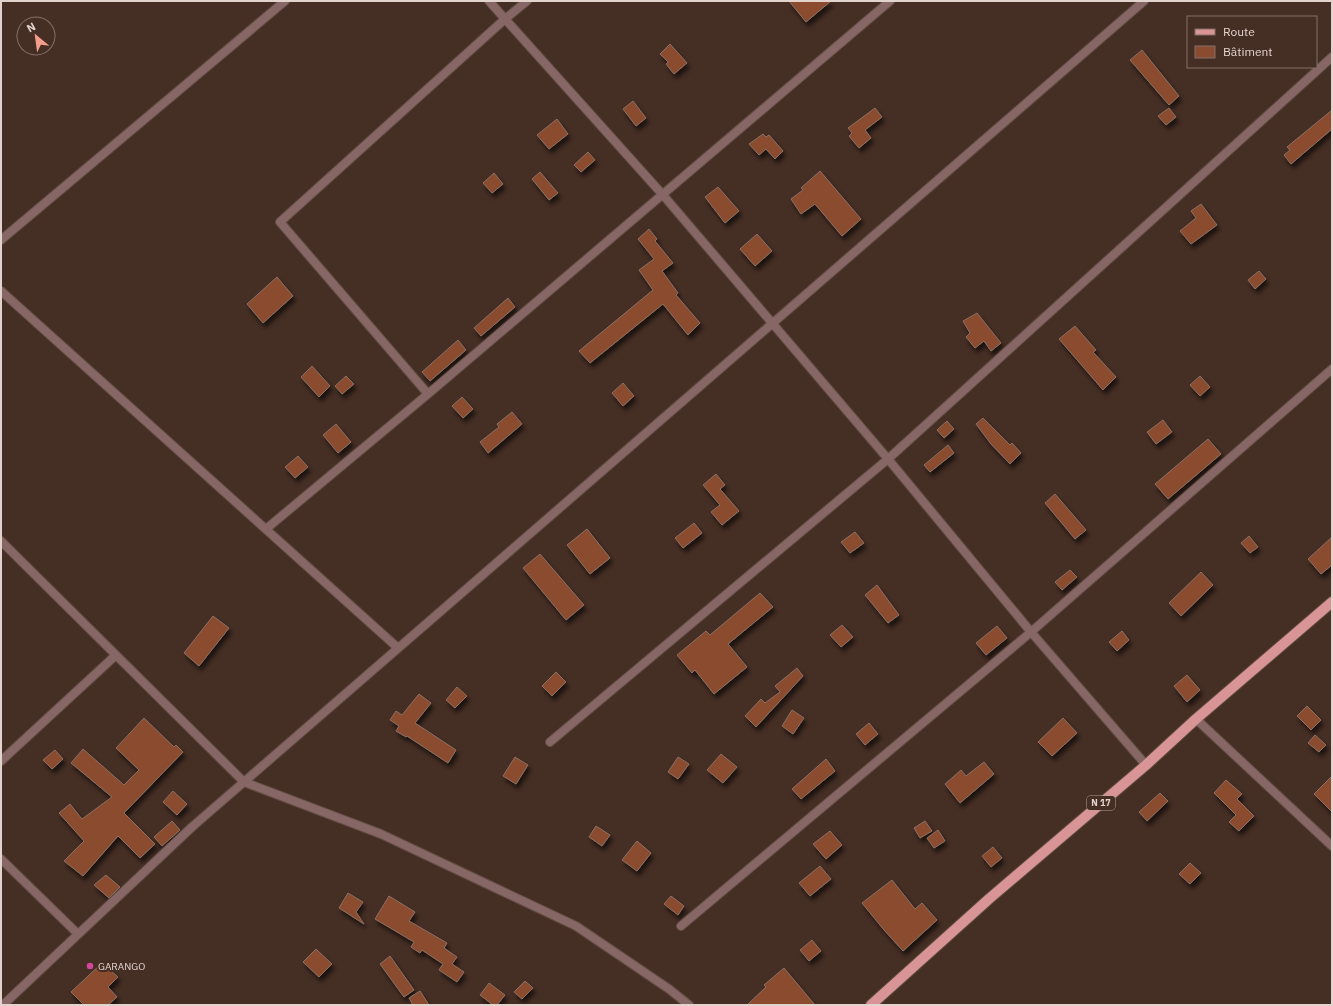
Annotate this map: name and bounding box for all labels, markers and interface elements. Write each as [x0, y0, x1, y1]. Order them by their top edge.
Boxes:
north arrow [16, 16, 56, 56]
legend [1187, 16, 1317, 68]
text: N [24, 19, 38, 35]
text: Route [1223, 24, 1255, 39]
text: Bâtiment [1223, 44, 1273, 59]
road number: N 17 [1087, 796, 1115, 810]
place label: GARANGO [98, 960, 145, 973]
marker: GARANGO [85, 961, 95, 971]

